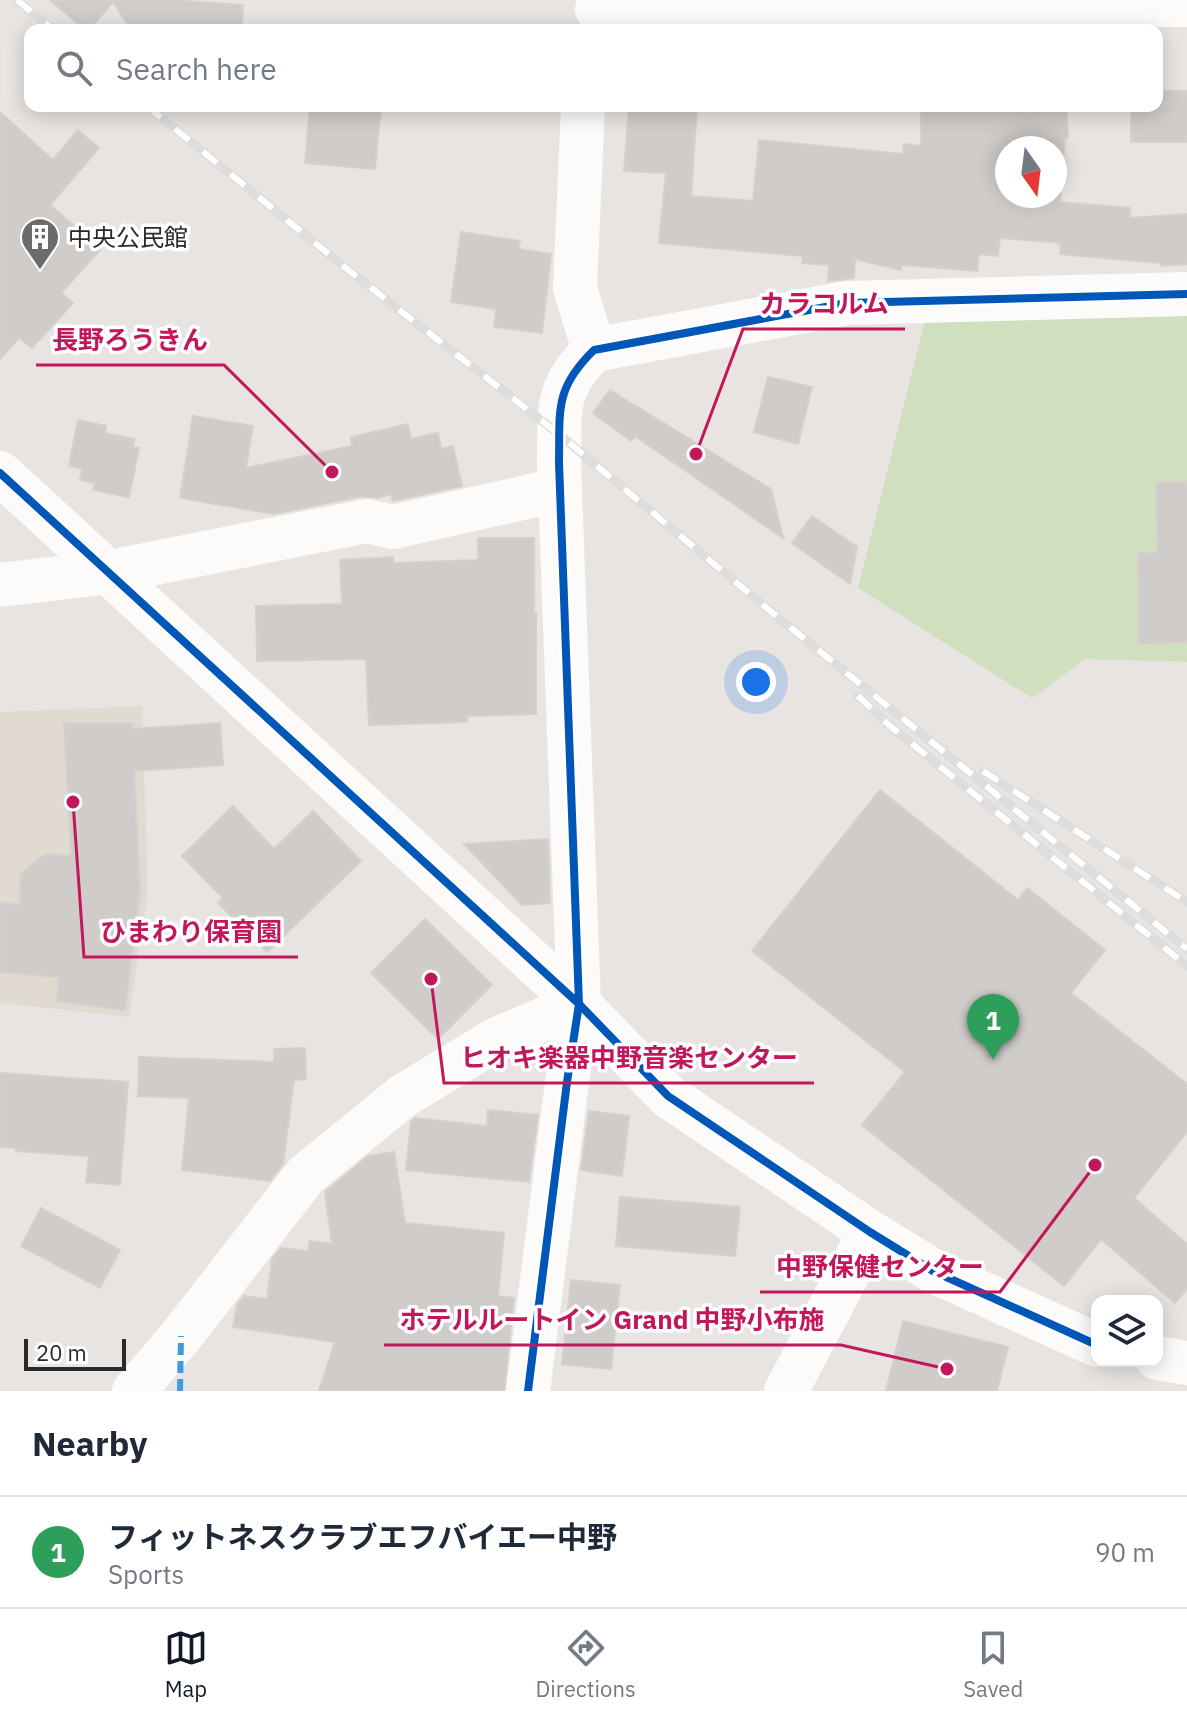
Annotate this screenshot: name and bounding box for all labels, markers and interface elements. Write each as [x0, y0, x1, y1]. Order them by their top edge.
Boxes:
search box [24, 24, 1163, 112]
icon: search [52, 46, 96, 90]
text: Search here [116, 49, 277, 88]
north arrow [995, 136, 1067, 208]
building icon: 中央公民館 [19, 216, 61, 271]
place label: 中央公民館 [68, 221, 188, 253]
callout: カラコルム [743, 279, 905, 329]
text: カラコルム [759, 286, 889, 320]
callout: 長野ろうきん [36, 315, 224, 365]
text: 長野ろうきん [52, 322, 208, 356]
your location [736, 662, 776, 702]
callout: ひまわり保育園 [84, 907, 298, 957]
text: ひまわり保育園 [100, 914, 282, 948]
pin: 1 [967, 994, 1019, 1060]
callout: ヒオキ楽器中野音楽センター [444, 1033, 814, 1083]
text: ヒオキ楽器中野音楽センター [460, 1040, 798, 1074]
callout: 中野保健センター [760, 1242, 1000, 1292]
text: 中野保健センター [776, 1249, 984, 1283]
callout: ホテルルートイン Grand 中野小布施 [384, 1295, 841, 1345]
map controls [1091, 1295, 1163, 1367]
button: layers [1091, 1295, 1163, 1367]
text: ホテルルートイン Grand 中野小布施 [399, 1302, 825, 1336]
scale bar [24, 1335, 126, 1371]
text: 20 m [36, 1338, 87, 1367]
text: Nearby [32, 1421, 147, 1465]
text: フィットネスクラブエフバイエー中野 [108, 1517, 617, 1556]
text: 1 [50, 1535, 66, 1569]
text: 90 m [1095, 1535, 1155, 1569]
text: Sports [108, 1557, 184, 1591]
tab: Map [164, 1626, 208, 1703]
tab: Directions [536, 1626, 636, 1703]
tab: Saved [963, 1626, 1023, 1703]

